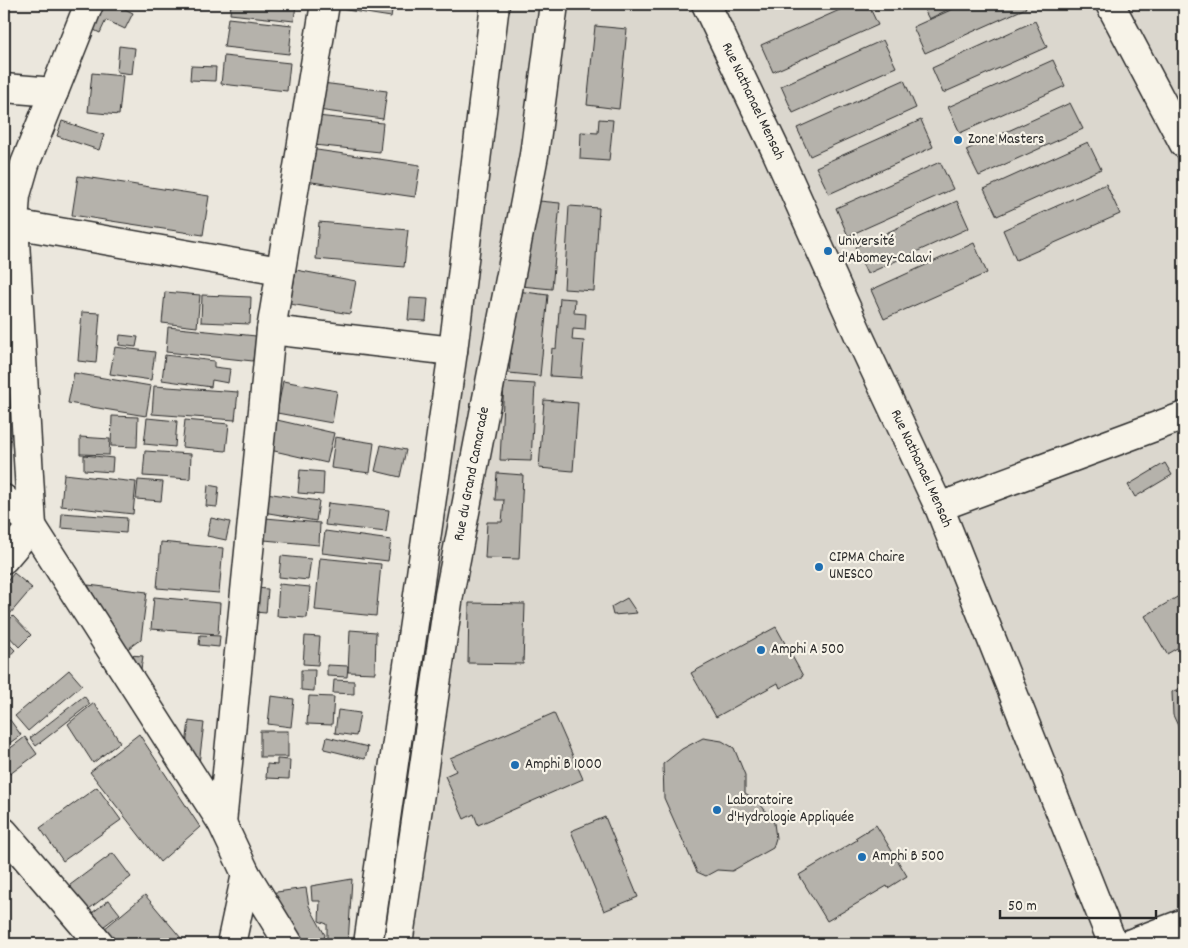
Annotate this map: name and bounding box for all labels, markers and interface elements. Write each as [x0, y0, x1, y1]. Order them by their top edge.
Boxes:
street label: Rue Nathanael Mensah [715, 39, 790, 164]
place label: Zone Masters [968, 129, 1044, 151]
marker: Zone Masters [952, 134, 964, 146]
place label: Université d'Abomey-Calavi [838, 231, 932, 270]
marker: Université d'Abomey-Calavi [822, 245, 834, 257]
street label: Rue du Grand Camarade [449, 404, 496, 543]
street label: Rue Nathanael Mensah [884, 406, 957, 531]
place label: CIPMA Chaire UNESCO [829, 547, 905, 586]
marker: CIPMA Chaire UNESCO [813, 561, 825, 573]
place label: Amphi A 500 [771, 639, 844, 661]
marker: Amphi A 500 [755, 644, 767, 656]
place label: Amphi B 1000 [525, 754, 602, 776]
marker: Amphi B 1000 [509, 759, 521, 771]
place label: Laboratoire d'Hydrologie Appliquée [727, 790, 855, 829]
marker: Laboratoire d'Hydrologie Appliquée [711, 804, 723, 816]
place label: Amphi B 500 [872, 846, 944, 868]
marker: Amphi B 500 [856, 851, 868, 863]
scale bar [1000, 888, 1157, 920]
text: 50 m [1008, 896, 1037, 918]

